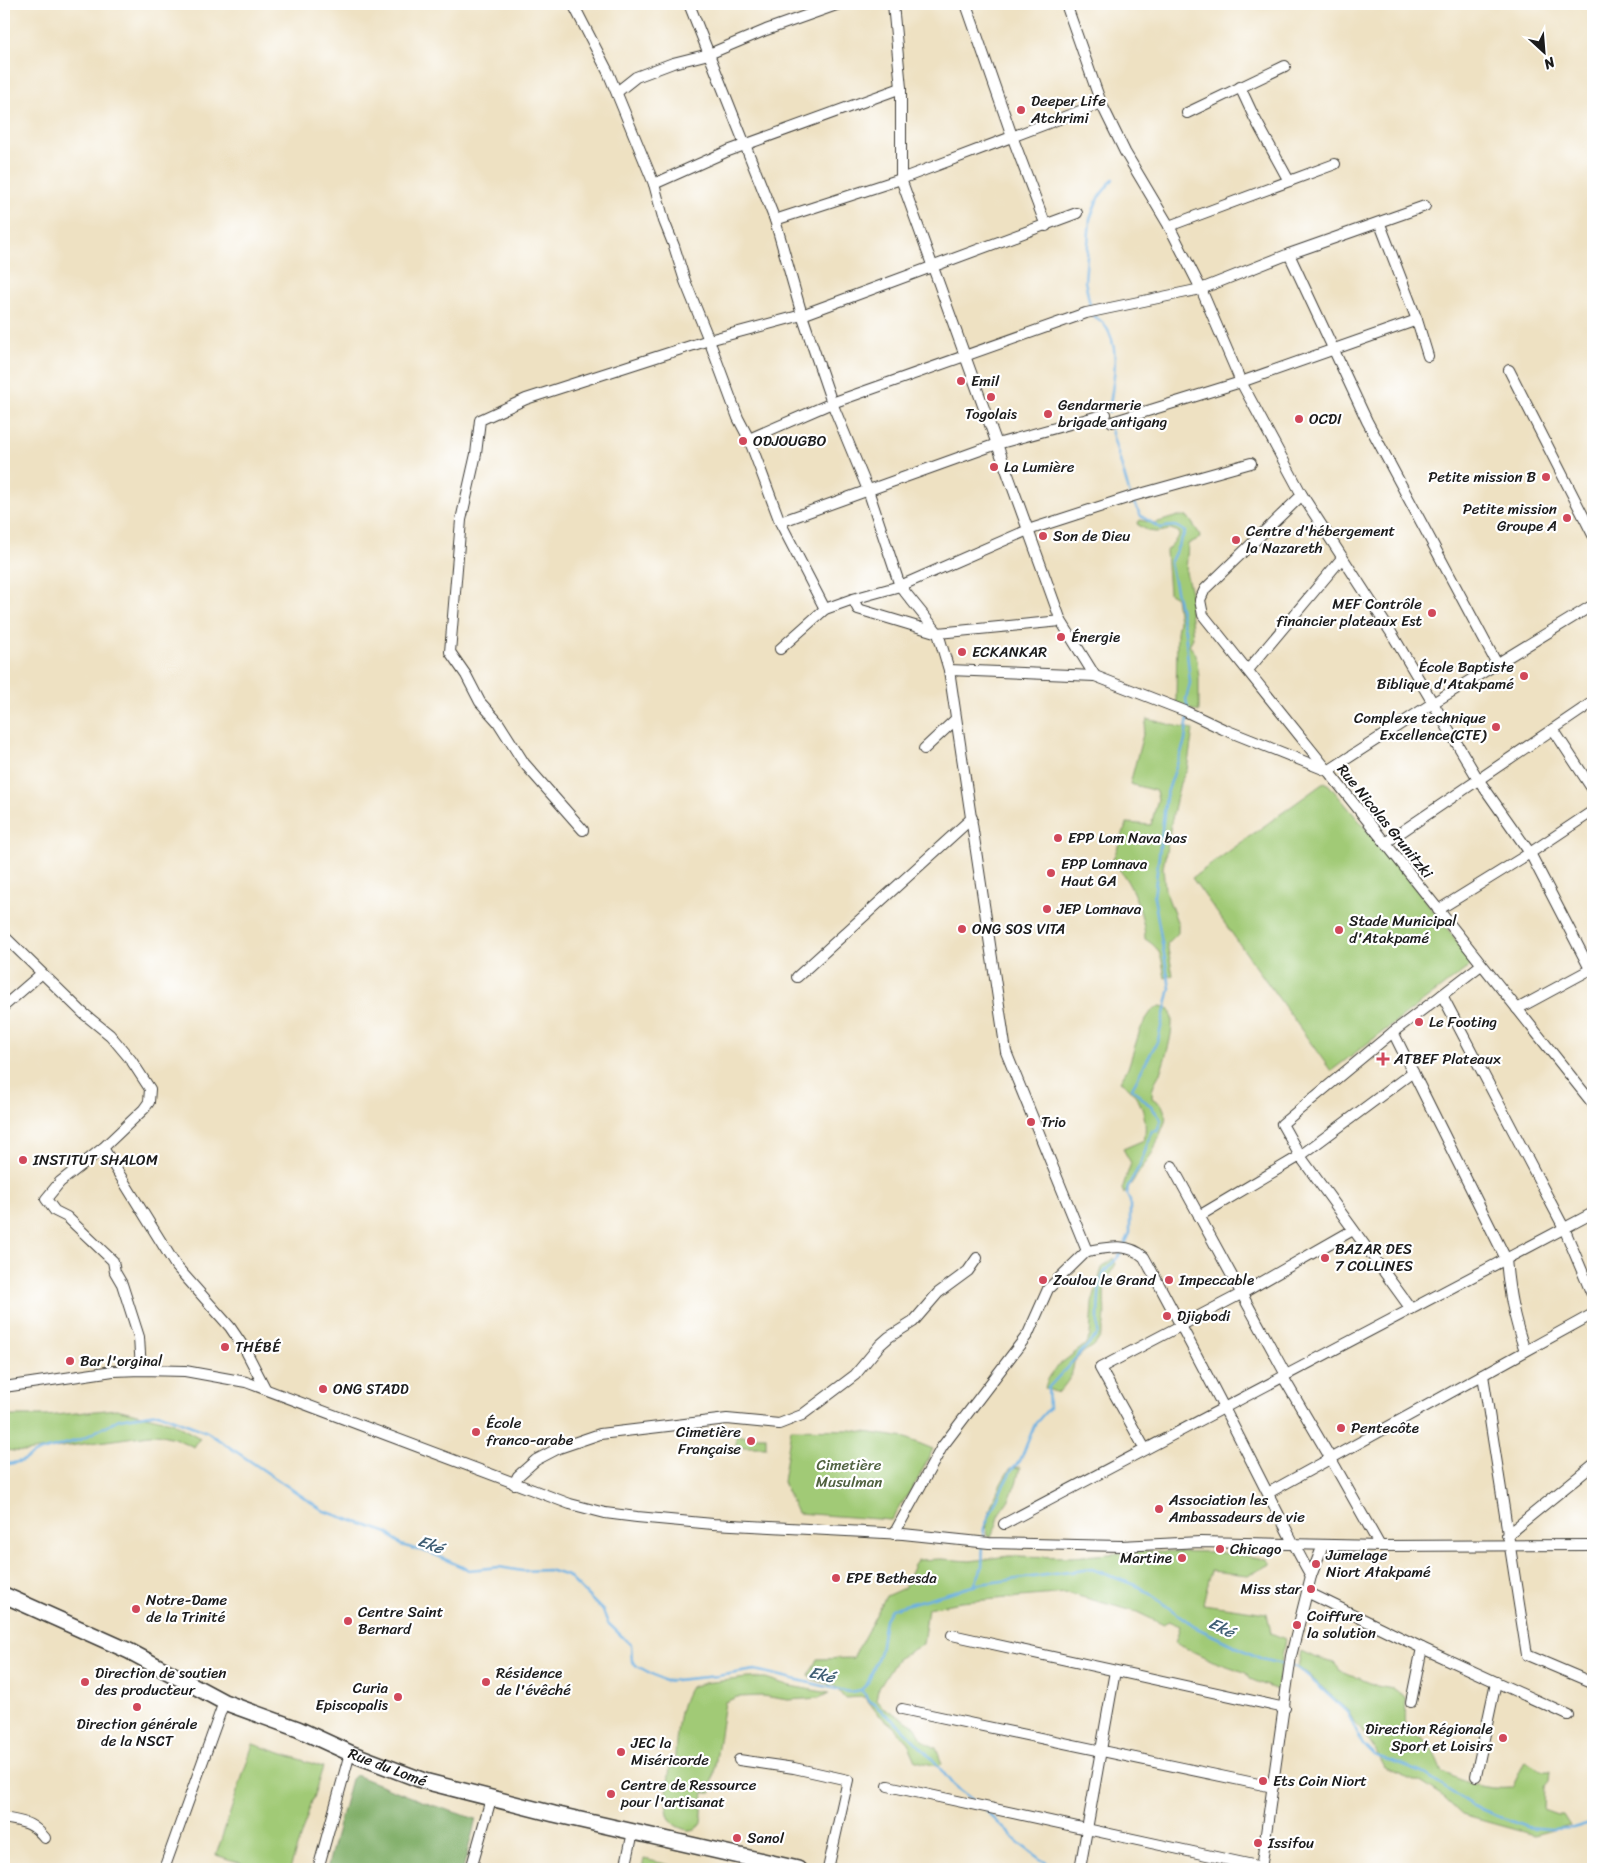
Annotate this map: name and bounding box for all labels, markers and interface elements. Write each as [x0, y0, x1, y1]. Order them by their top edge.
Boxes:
north arrow [1520, 28, 1570, 78]
text: N [1539, 49, 1560, 77]
place label: Deeper Life Atchrimi [1030, 88, 1106, 131]
marker: Deeper Life Atchrimi [1015, 104, 1027, 116]
place label: Emil [971, 368, 1000, 394]
marker: Emil [955, 375, 967, 387]
marker: Togolais [985, 391, 997, 403]
place label: Gendarmerie brigade antigang [1058, 392, 1167, 435]
place label: Togolais [965, 401, 1018, 427]
place label: OCDI [1309, 406, 1342, 432]
marker: Gendarmerie brigade antigang [1042, 408, 1054, 420]
marker: OCDI [1293, 413, 1305, 425]
place label: ODJOUGBO [753, 428, 827, 454]
marker: ODJOUGBO [737, 435, 749, 447]
place label: La Lumière [1004, 454, 1075, 480]
marker: La Lumière [988, 461, 1000, 473]
place label: Petite mission B [1428, 464, 1537, 490]
marker: Petite mission B [1540, 471, 1552, 483]
place label: Petite mission Groupe A [1463, 496, 1557, 539]
marker: Petite mission Groupe A [1561, 512, 1573, 524]
place label: Centre d'hébergement la Nazareth [1246, 518, 1396, 561]
place label: Son de Dieu [1053, 523, 1130, 549]
marker: Son de Dieu [1037, 530, 1049, 542]
marker: Centre d'hébergement la Nazareth [1230, 534, 1242, 546]
place label: MEF Contrôle financier plateaux Est [1276, 591, 1422, 634]
marker: MEF Contrôle financier plateaux Est [1426, 607, 1438, 619]
place label: Énergie [1071, 624, 1120, 650]
marker: Énergie [1055, 631, 1067, 643]
place label: ECKANKAR [972, 639, 1047, 665]
marker: ECKANKAR [956, 646, 968, 658]
place label: École Baptiste Biblique d'Atakpamé [1377, 654, 1514, 697]
marker: École Baptiste Biblique d'Atakpamé [1518, 670, 1530, 682]
place label: Complexe technique Excellence(CTE) [1354, 705, 1487, 748]
marker: Complexe technique Excellence(CTE) [1490, 721, 1502, 733]
street label: Rue Nicolas Grunitzki [1330, 758, 1440, 885]
place label: EPP Lom Nava bas [1068, 825, 1187, 851]
marker: EPP Lom Nava bas [1052, 832, 1064, 844]
place label: EPP Lomnava Haut GA [1061, 851, 1148, 894]
marker: EPP Lomnava Haut GA [1045, 867, 1057, 879]
place label: JEP Lomnava [1056, 896, 1142, 922]
marker: JEP Lomnava [1041, 903, 1053, 915]
place label: Stade Municipal d'Atakpamé [1349, 908, 1457, 951]
place label: ONG SOS VITA [972, 916, 1065, 942]
marker: ONG SOS VITA [956, 923, 968, 935]
marker: Stade Municipal d'Atakpamé [1333, 924, 1345, 936]
place label: Le Footing [1429, 1009, 1497, 1035]
marker: Le Footing [1413, 1016, 1425, 1028]
place label: ATBEF Plateaux [1393, 1046, 1501, 1072]
marker: ATBEF Plateaux [1376, 1052, 1390, 1066]
place label: Trio [1041, 1109, 1066, 1135]
marker: Trio [1025, 1116, 1037, 1128]
place label: INSTITUT SHALOM [32, 1147, 158, 1173]
marker: INSTITUT SHALOM [17, 1154, 29, 1166]
place label: BAZAR DES 7 COLLINES [1335, 1236, 1414, 1279]
marker: BAZAR DES 7 COLLINES [1319, 1252, 1331, 1264]
place label: Zoulou le Grand [1053, 1267, 1156, 1293]
place label: Impeccable [1178, 1267, 1254, 1293]
marker: Zoulou le Grand [1037, 1274, 1049, 1286]
marker: Impeccable [1163, 1274, 1175, 1286]
place label: Djigbodi [1177, 1303, 1231, 1329]
marker: Djigbodi [1161, 1310, 1173, 1322]
place label: THÉBÉ [235, 1334, 282, 1360]
marker: THÉBÉ [219, 1341, 231, 1353]
place label: Bar l'orginal [80, 1348, 163, 1374]
marker: Bar l'orginal [64, 1355, 76, 1367]
place label: ONG STADD [333, 1376, 409, 1402]
marker: ONG STADD [317, 1383, 329, 1395]
place label: École franco-arabe [486, 1410, 574, 1453]
place label: Pentecôte [1351, 1415, 1419, 1441]
place label: Cimetière Française [676, 1419, 741, 1462]
marker: Pentecôte [1335, 1422, 1347, 1434]
marker: École franco-arabe [470, 1426, 482, 1438]
marker: Cimetière Française [745, 1435, 757, 1447]
park label: Cimetière Musulman [816, 1452, 882, 1495]
place label: Association les Ambassadeurs de vie [1168, 1487, 1305, 1530]
marker: Association les Ambassadeurs de vie [1153, 1503, 1165, 1515]
water label: Eké [414, 1526, 451, 1564]
place label: Chicago [1230, 1536, 1282, 1562]
place label: Jumelage Niort Atakpamé [1325, 1542, 1431, 1585]
marker: Chicago [1214, 1543, 1226, 1555]
place label: Martine [1120, 1545, 1172, 1571]
marker: Martine [1176, 1552, 1188, 1564]
marker: Jumelage Niort Atakpamé [1310, 1558, 1322, 1570]
place label: EPE Bethesda [846, 1565, 937, 1591]
marker: EPE Bethesda [830, 1572, 842, 1584]
place label: Miss star [1241, 1576, 1302, 1602]
marker: Miss star [1305, 1583, 1317, 1595]
place label: Notre-Dame de la Trinité [146, 1587, 227, 1630]
place label: Centre Saint Bernard [358, 1599, 444, 1642]
marker: Notre-Dame de la Trinité [130, 1603, 142, 1615]
place label: Coiffure la solution [1307, 1603, 1376, 1646]
water label: Eké [1204, 1609, 1242, 1647]
marker: Centre Saint Bernard [342, 1615, 354, 1627]
marker: Coiffure la solution [1291, 1619, 1303, 1631]
water label: Eké [806, 1657, 840, 1692]
place label: Direction de soutien des producteur [95, 1660, 226, 1703]
place label: Résidence de l'évêché [496, 1660, 571, 1703]
place label: Curia Episcopalis [316, 1675, 389, 1718]
marker: Direction de soutien des producteur [79, 1676, 91, 1688]
marker: Résidence de l'évêché [480, 1676, 492, 1688]
marker: Curia Episcopalis [392, 1691, 404, 1703]
marker: Direction générale de la NSCT [131, 1701, 143, 1713]
place label: Direction générale de la NSCT [76, 1711, 198, 1754]
place label: Direction Régionale Sport et Loisirs [1365, 1716, 1493, 1759]
place label: JEC la Miséricorde [630, 1730, 709, 1773]
marker: Direction Régionale Sport et Loisirs [1497, 1732, 1509, 1744]
street label: Rue du Lomé [344, 1740, 431, 1794]
marker: JEC la Miséricorde [615, 1746, 627, 1758]
place label: Ets Coin Niort [1273, 1768, 1367, 1794]
place label: Centre de Ressource pour l'artisanat [620, 1772, 757, 1815]
marker: Ets Coin Niort [1257, 1775, 1269, 1787]
marker: Centre de Ressource pour l'artisanat [605, 1788, 617, 1800]
place label: Sanol [747, 1825, 785, 1851]
place label: Issifou [1267, 1830, 1314, 1856]
marker: Sanol [731, 1832, 743, 1844]
marker: Issifou [1252, 1837, 1264, 1849]

